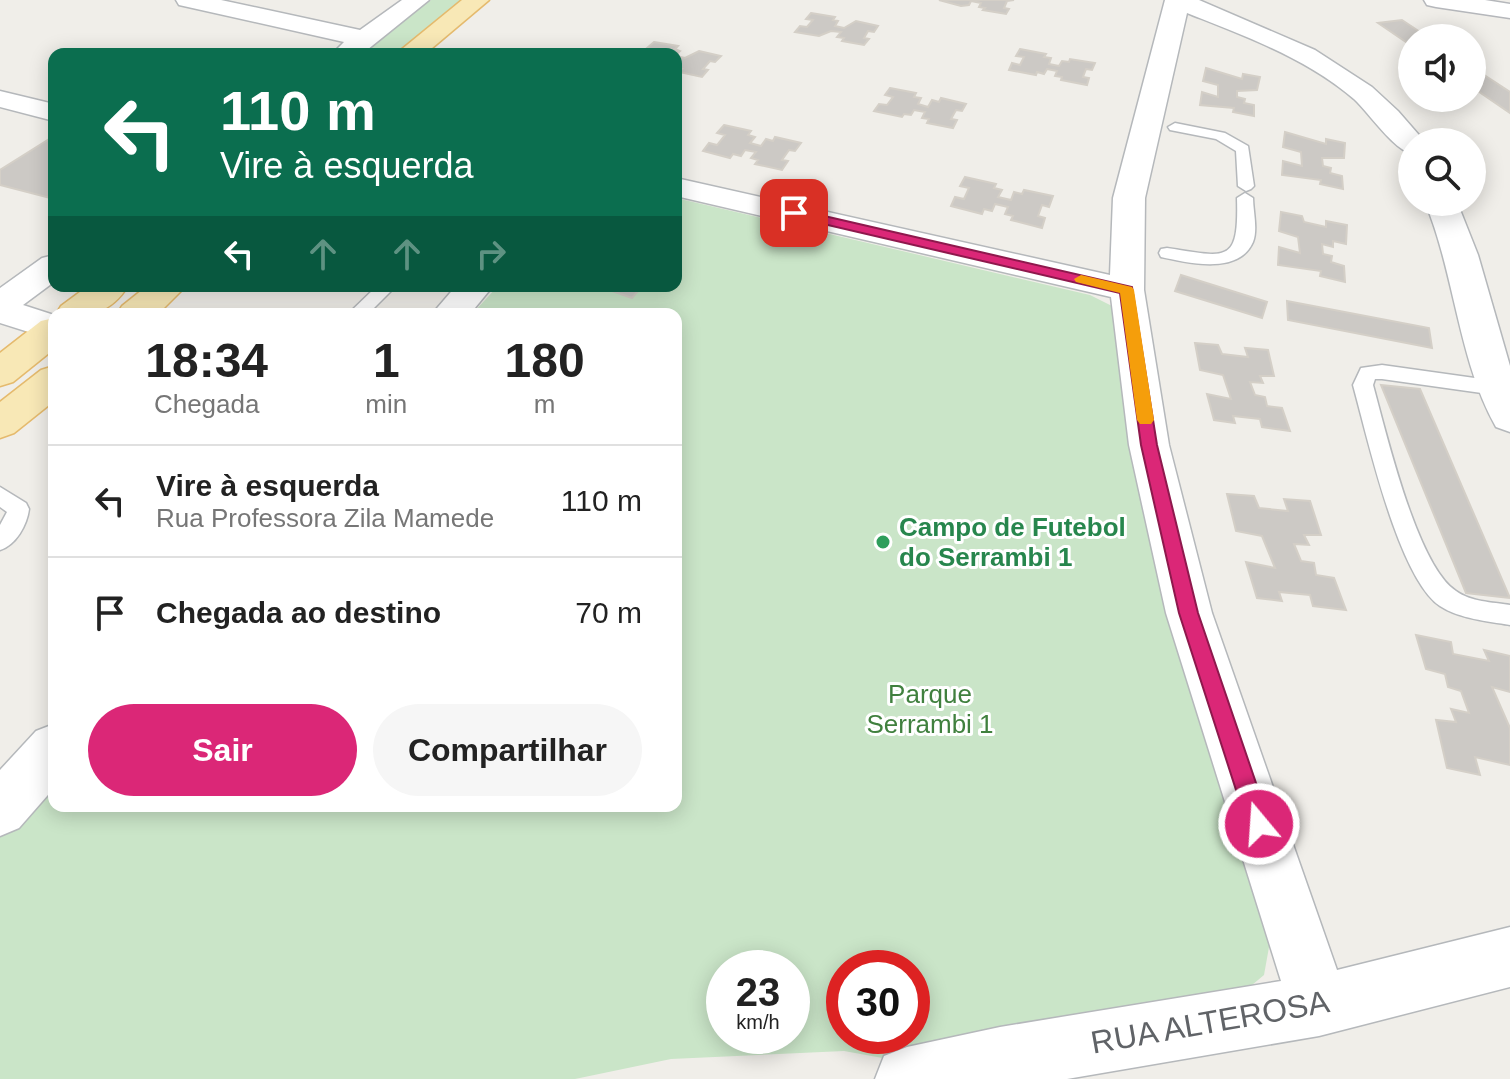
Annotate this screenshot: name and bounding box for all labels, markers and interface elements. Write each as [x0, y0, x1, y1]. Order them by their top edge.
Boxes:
map controls [1398, 24, 1486, 216]
button: sound [1398, 24, 1486, 112]
text: 110 m [220, 79, 376, 142]
icon: left [88, 80, 192, 184]
button: search [1398, 128, 1486, 216]
text: Vire à esquerda [220, 145, 474, 186]
pin [760, 179, 828, 247]
icon: arrive [772, 191, 816, 235]
icon: left [217, 232, 261, 276]
icon: ahead [301, 232, 345, 276]
icon: ahead [385, 232, 429, 276]
icon: right [469, 232, 513, 276]
text: 18:34 [145, 334, 268, 387]
text: 1 [373, 334, 400, 387]
text: 180 [505, 334, 585, 387]
text: Chegada [154, 389, 259, 419]
text: min [365, 389, 407, 419]
text: m [534, 389, 555, 419]
text: Vire à esquerda [156, 469, 379, 502]
icon: left [88, 479, 132, 523]
text: 110 m [561, 484, 642, 517]
text: Rua Professora Zila Mamede [156, 503, 494, 533]
place label: Campo de Futebol do Serrambi 1 [899, 512, 1126, 572]
marker: Campo de Futebol do Serrambi 1 [874, 533, 892, 551]
icon: arrive [88, 591, 132, 635]
text: Chegada ao destino [156, 596, 441, 629]
text: 70 m [575, 596, 642, 629]
park label: Parque Serrambi 1 [866, 679, 994, 739]
button: Sair [88, 704, 357, 796]
button: Compartilhar [373, 704, 642, 796]
position arrow [1217, 782, 1301, 866]
speed limit sign: 30 [826, 950, 930, 1054]
text: 23 [736, 970, 780, 1014]
street label: RUA ALTEROSA [1088, 983, 1333, 1061]
text: km/h [736, 1011, 780, 1033]

